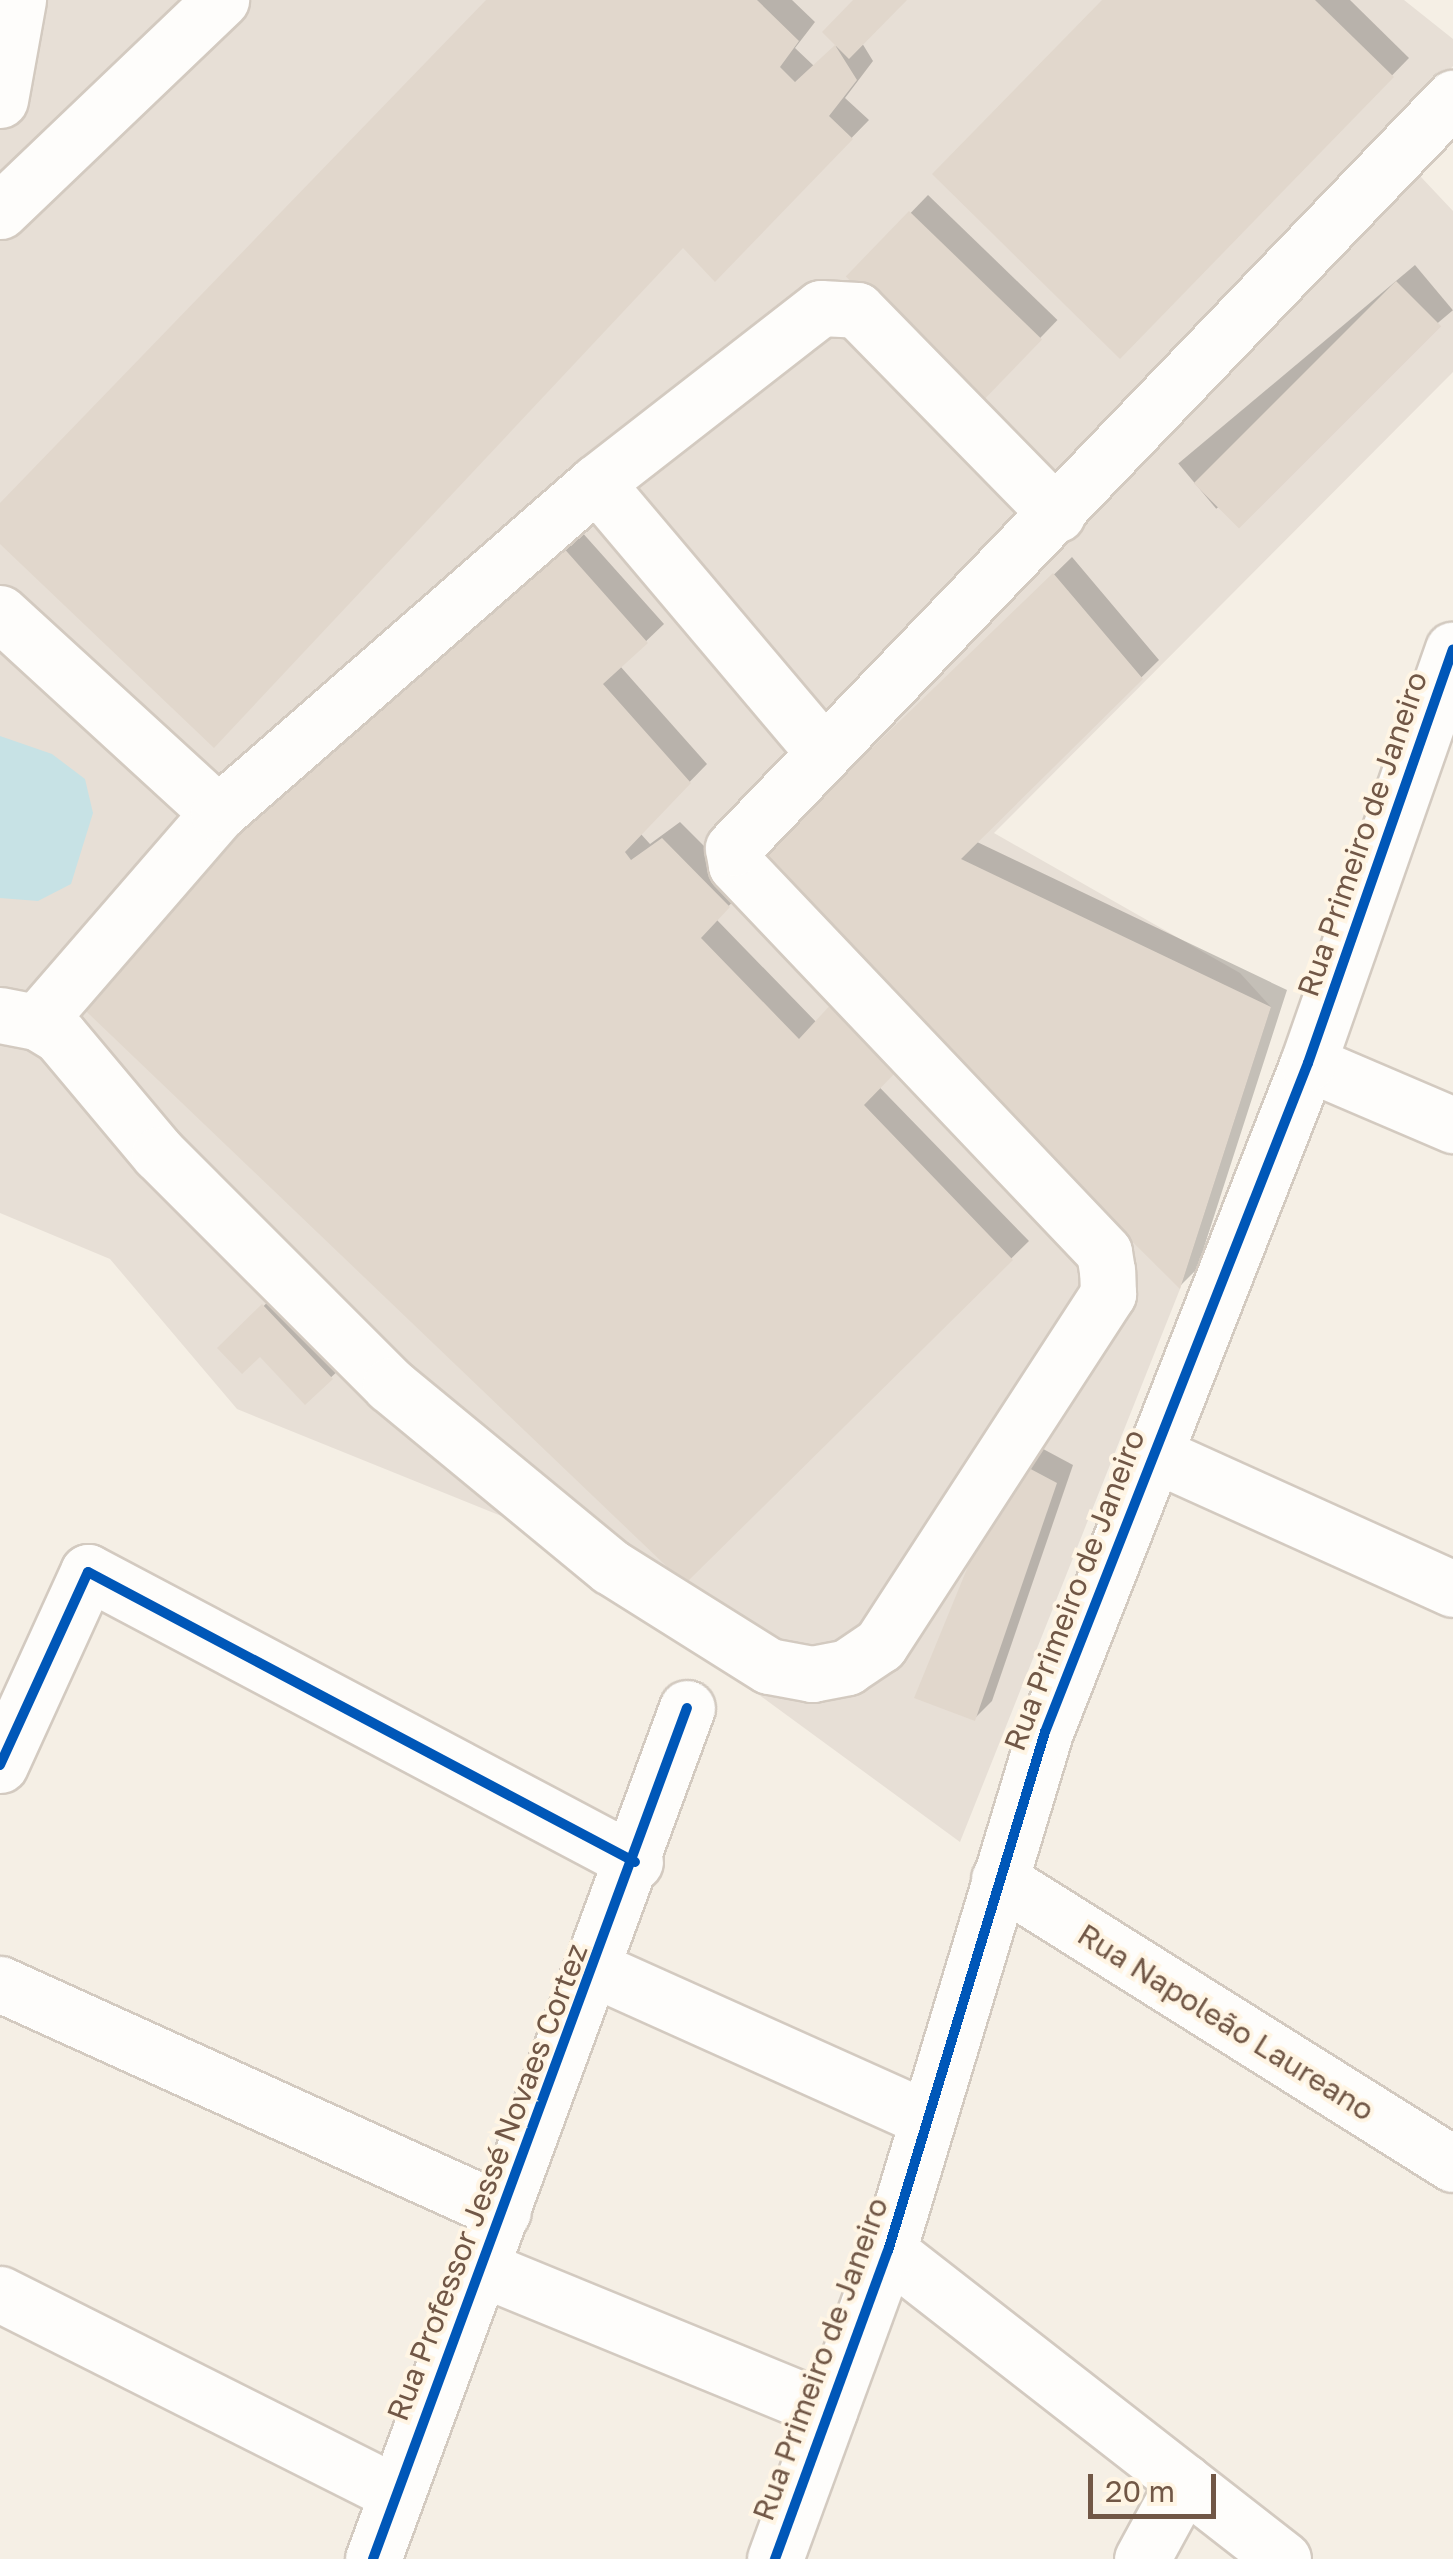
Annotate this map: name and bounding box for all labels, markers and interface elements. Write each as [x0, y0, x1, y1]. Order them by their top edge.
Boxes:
street label: Rua Primeiro de Janeiro [1289, 667, 1435, 1001]
street label: Rua Primeiro de Janeiro [996, 1424, 1152, 1756]
street label: Rua Napoleão Laureano [1071, 1916, 1381, 2128]
street label: Rua Professor Jessé Novaes Cortez [379, 1938, 595, 2426]
street label: Rua Primeiro de Janeiro [745, 2193, 895, 2525]
scale bar [1093, 2454, 1220, 2516]
text: 20 m [1105, 2473, 1175, 2509]

